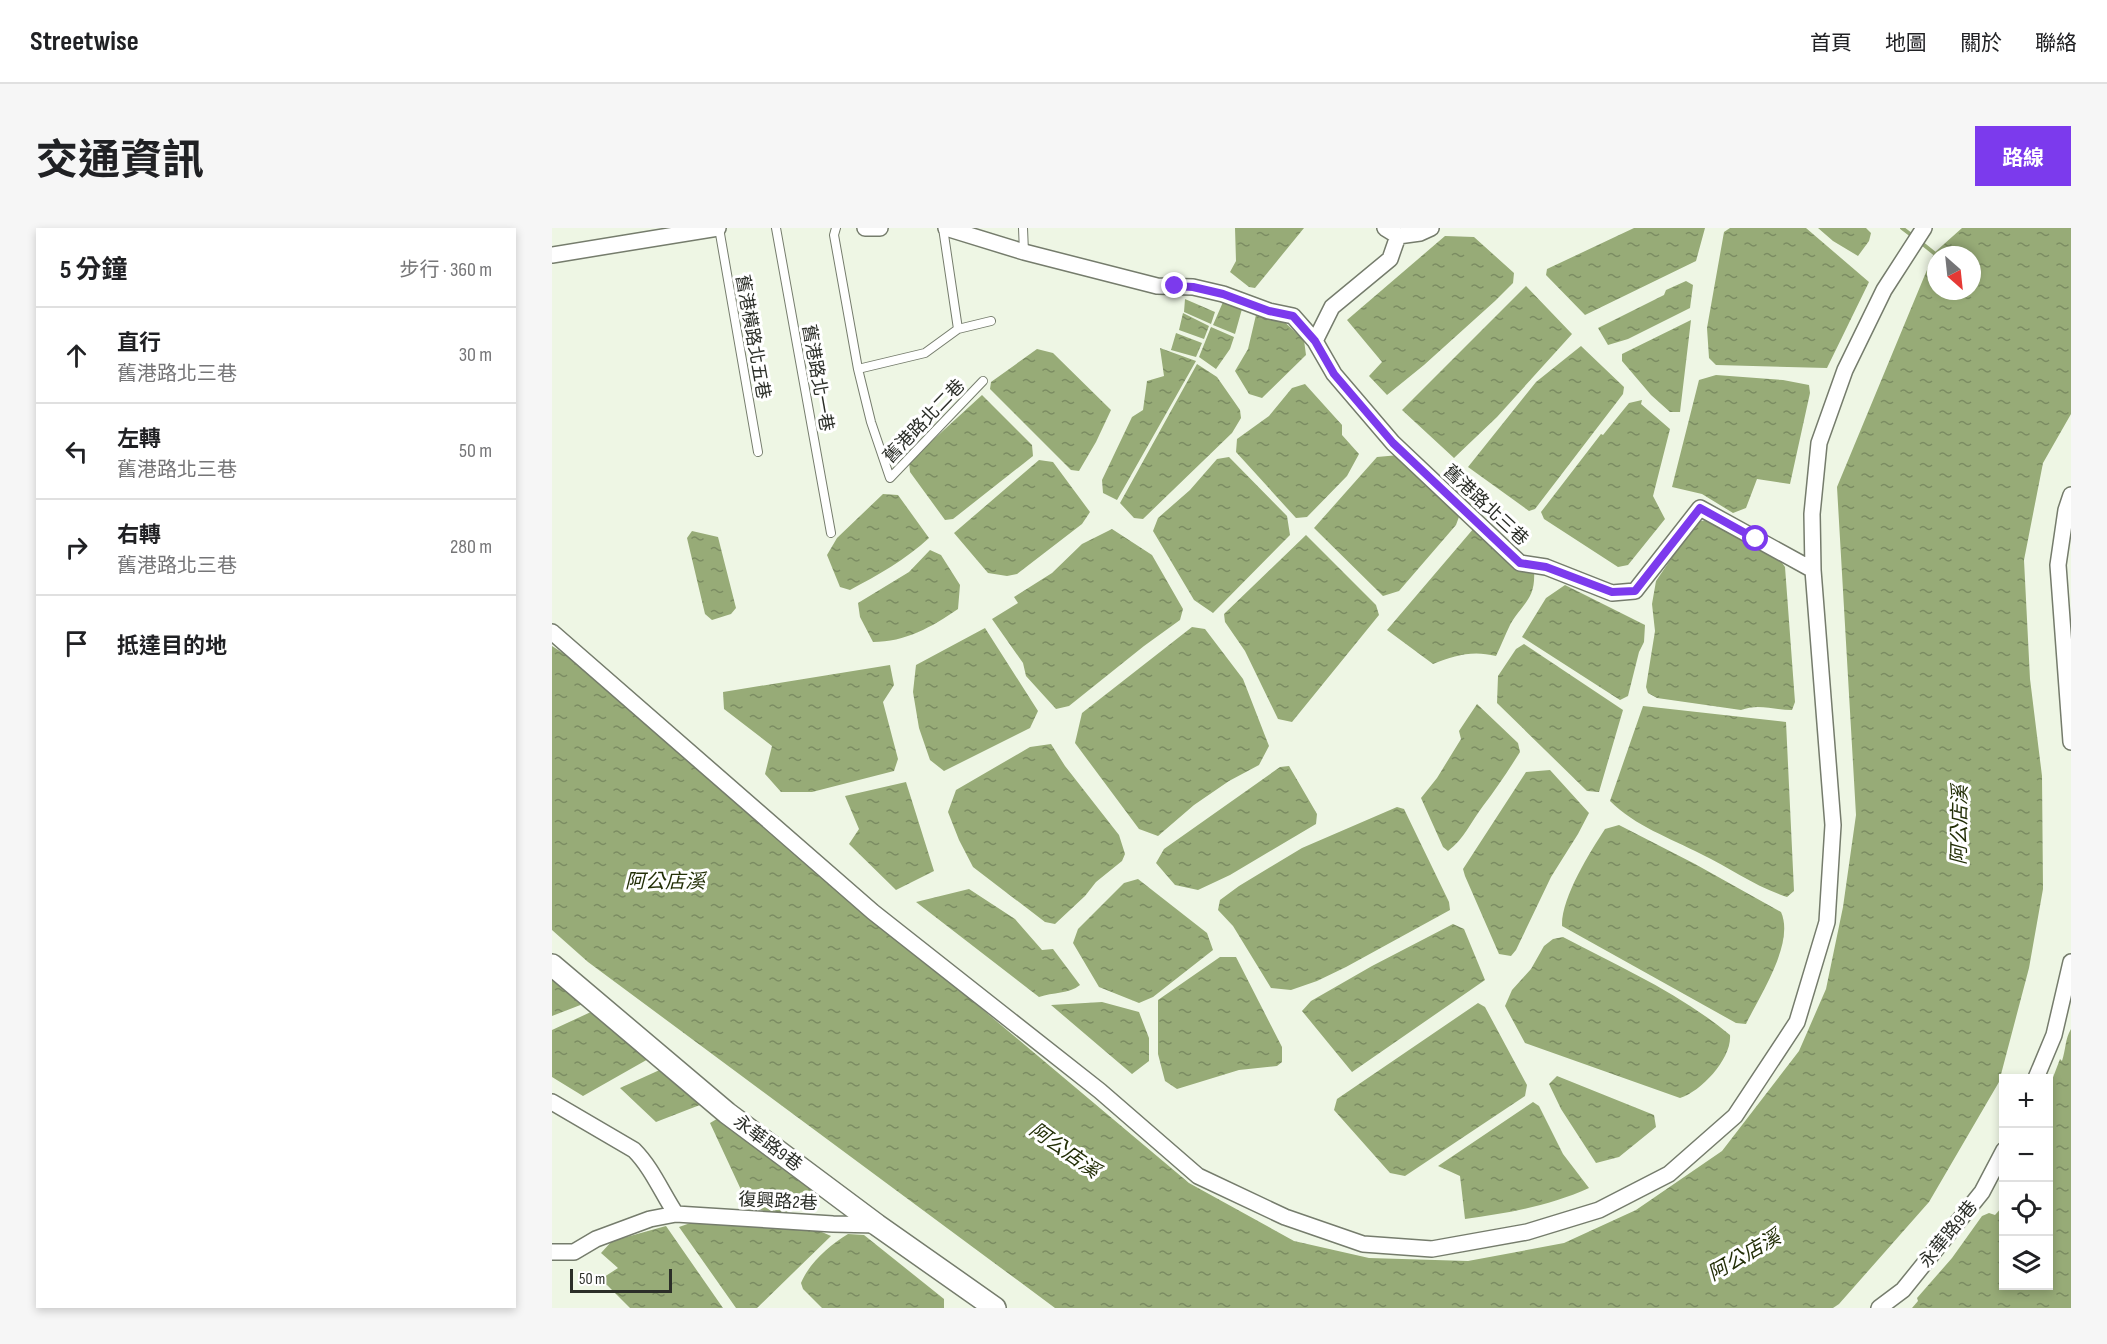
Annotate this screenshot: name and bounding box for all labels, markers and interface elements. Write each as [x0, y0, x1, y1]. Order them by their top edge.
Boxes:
text: Streetwise [30, 25, 139, 58]
text: 首頁 [1810, 31, 1852, 56]
text: 地圖 [1885, 31, 1927, 56]
text: 關於 [1960, 31, 2002, 56]
text: 聯絡 [2035, 31, 2077, 56]
button: 路線 [1975, 126, 2071, 186]
text: 交通資訊 [36, 136, 204, 187]
north arrow [1927, 246, 1981, 300]
text: 5 分鐘 [60, 255, 127, 286]
text: 步行 · 360 m [400, 258, 492, 282]
route end [1161, 272, 1187, 298]
street label: 舊港橫路北五巷 [731, 273, 774, 401]
street label: 舊港路北一巷 [798, 323, 837, 433]
text: 直行 [117, 330, 161, 357]
icon: ahead [60, 339, 93, 372]
text: 30 m [459, 343, 492, 367]
text: 舊港路北三巷 [117, 362, 237, 386]
street label: 舊港路北二巷 [879, 375, 969, 467]
text: 左轉 [117, 426, 161, 453]
icon: left [60, 435, 93, 468]
text: 50 m [459, 439, 492, 463]
text: 舊港路北三巷 [117, 458, 237, 482]
street label: 舊港路北三巷 [1439, 461, 1532, 550]
text: 右轉 [117, 522, 161, 549]
route start [1742, 525, 1768, 551]
icon: right [60, 531, 93, 564]
text: 280 m [450, 535, 492, 559]
text: 舊港路北三巷 [117, 554, 237, 578]
icon: arrive [60, 627, 93, 660]
text: 抵達目的地 [117, 633, 227, 660]
water label: 阿公店溪 [1947, 782, 1973, 865]
water label: 阿公店溪 [625, 870, 708, 894]
map controls [1999, 1074, 2053, 1290]
button: + [1999, 1074, 2053, 1128]
street label: 永華路9巷 [729, 1111, 806, 1176]
water label: 阿公店溪 [1025, 1118, 1107, 1185]
button: − [1999, 1128, 2053, 1182]
button: locate [1999, 1182, 2053, 1236]
street label: 復興路2巷 [738, 1189, 818, 1214]
street label: 永華路9巷 [1915, 1197, 1982, 1272]
water label: 阿公店溪 [1704, 1224, 1788, 1286]
button: layers [1999, 1236, 2053, 1290]
scale bar [570, 1266, 672, 1294]
text: 50 m [579, 1270, 605, 1289]

